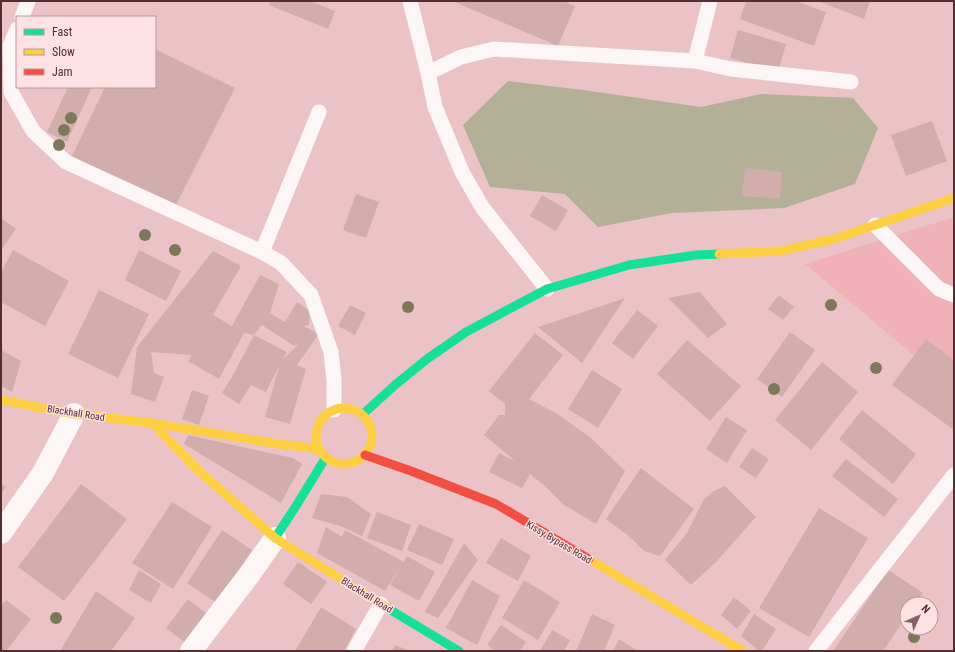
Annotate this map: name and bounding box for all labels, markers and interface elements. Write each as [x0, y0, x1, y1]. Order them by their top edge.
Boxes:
legend [16, 16, 156, 88]
text: Fast [52, 25, 73, 39]
text: Slow [52, 45, 75, 59]
text: Jam [52, 65, 73, 79]
street label: Blackhall Road [46, 403, 106, 423]
street label: Kissy Bypass Road [524, 518, 594, 566]
street label: Blackhall Road [339, 575, 395, 615]
north arrow [899, 596, 939, 636]
text: N [919, 602, 933, 616]

